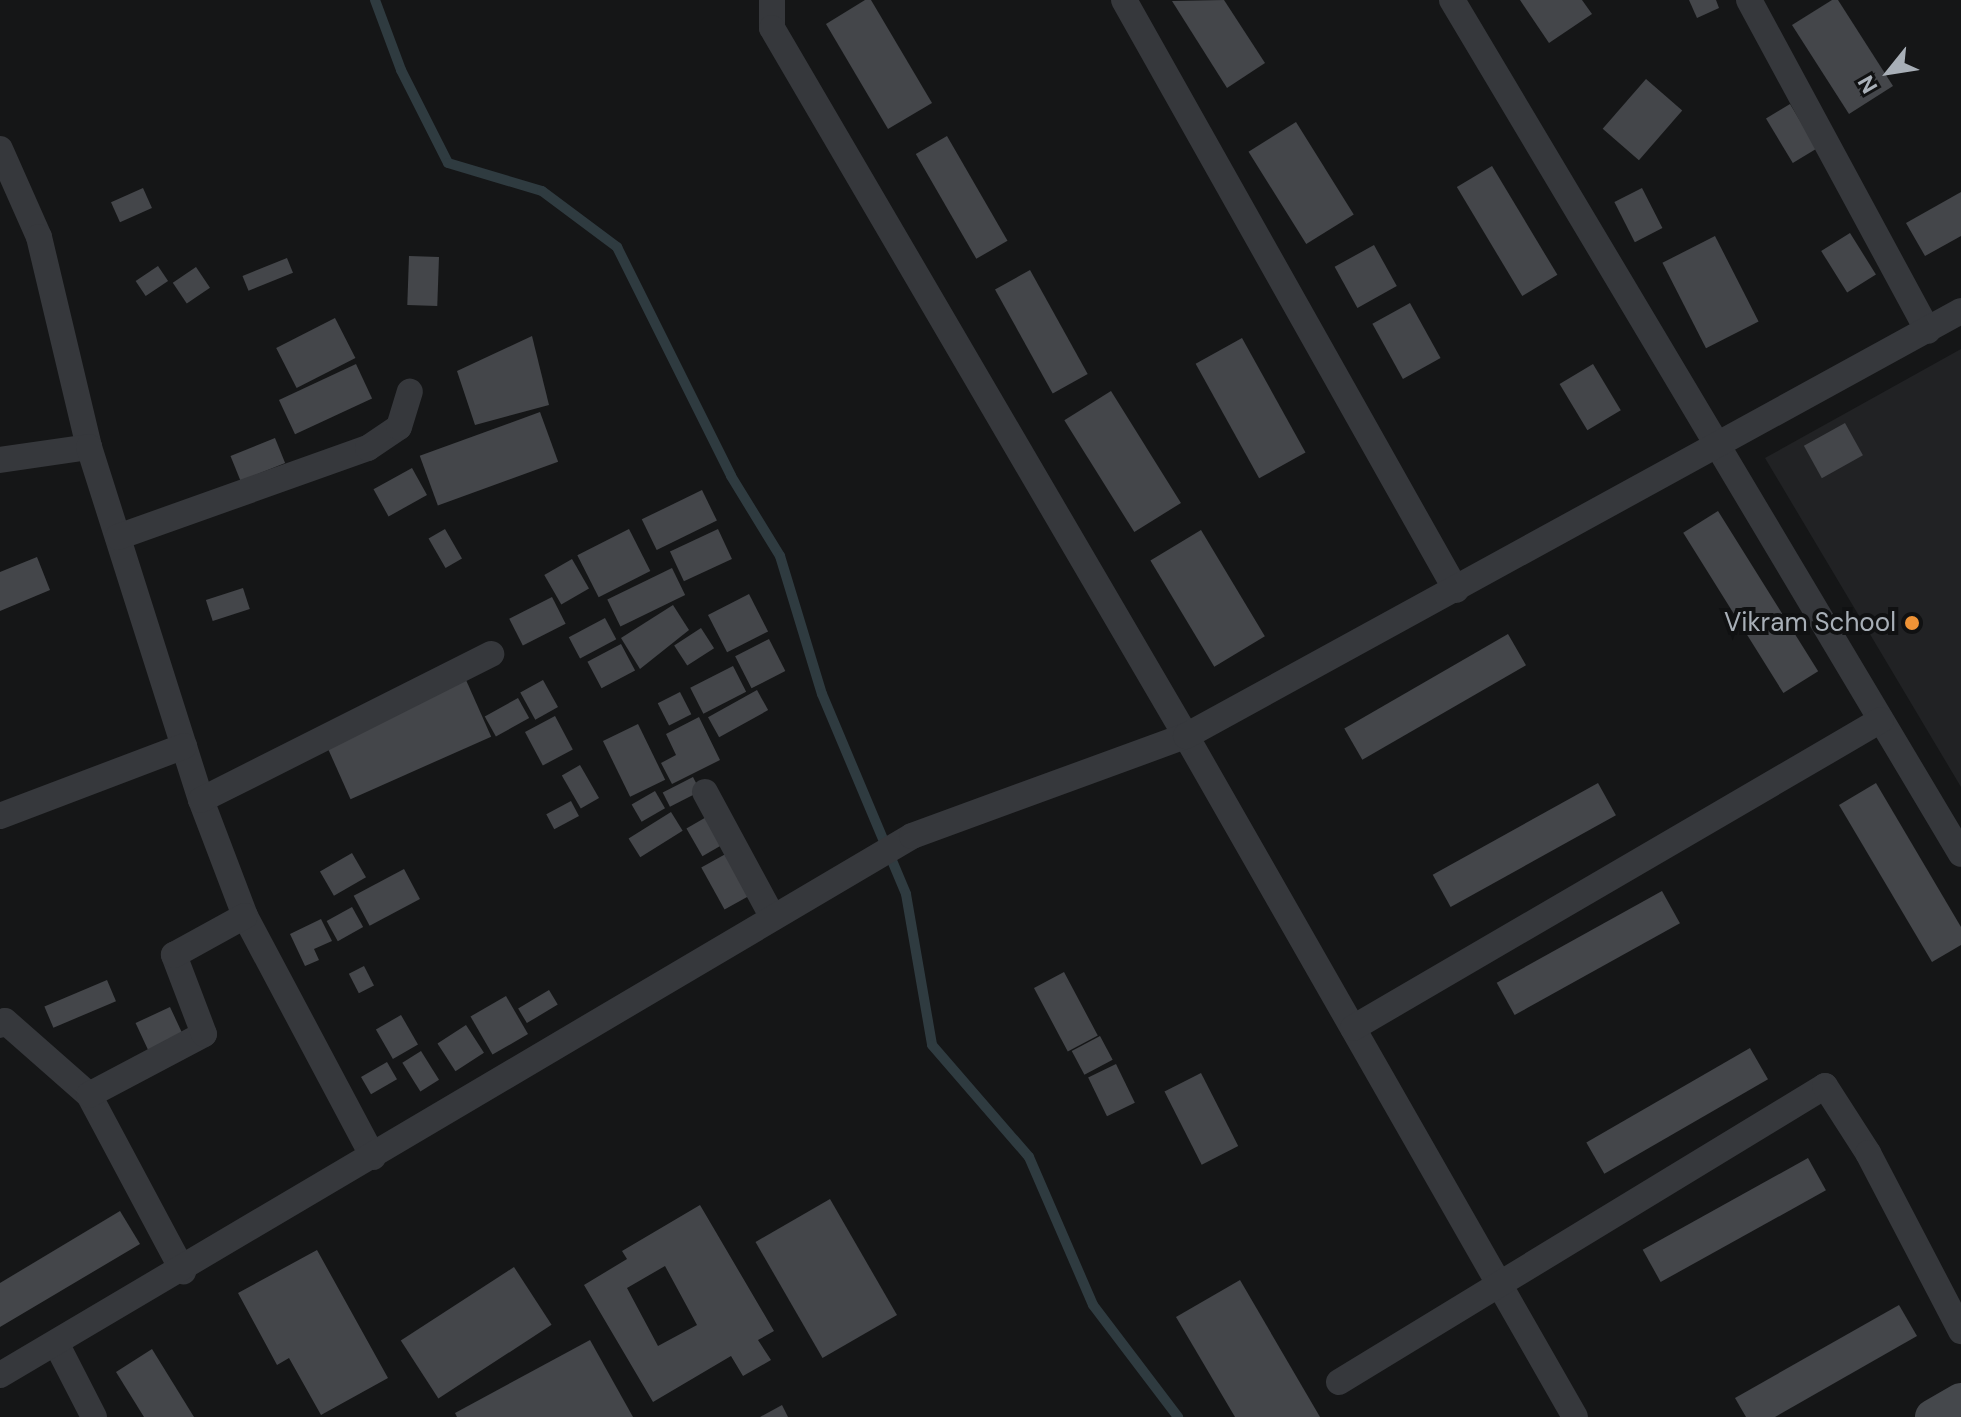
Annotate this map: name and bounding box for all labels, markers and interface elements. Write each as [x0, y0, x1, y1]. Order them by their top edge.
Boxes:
north arrow [1849, 32, 1929, 112]
text: N [1851, 70, 1884, 98]
place label: Vikram School [1724, 607, 1896, 639]
marker: Vikram School [1903, 614, 1921, 632]

